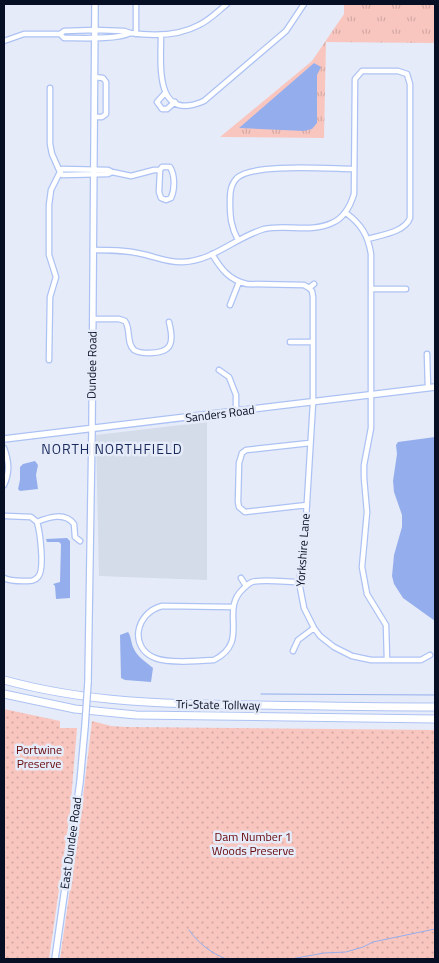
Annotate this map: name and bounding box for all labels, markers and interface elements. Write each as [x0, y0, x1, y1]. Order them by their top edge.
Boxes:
street label: Dundee Road [81, 331, 102, 399]
street label: Sanders Road [184, 400, 256, 427]
district label: NORTH NORTHFIELD [41, 438, 183, 459]
street label: Yorkshire Lane [290, 513, 315, 587]
street label: Tri-State Tollway [176, 694, 261, 715]
park label: Portwine Preserve [16, 740, 62, 773]
street label: East Dundee Road [55, 796, 86, 890]
park label: Dam Number 1 Woods Preserve [212, 827, 294, 860]

